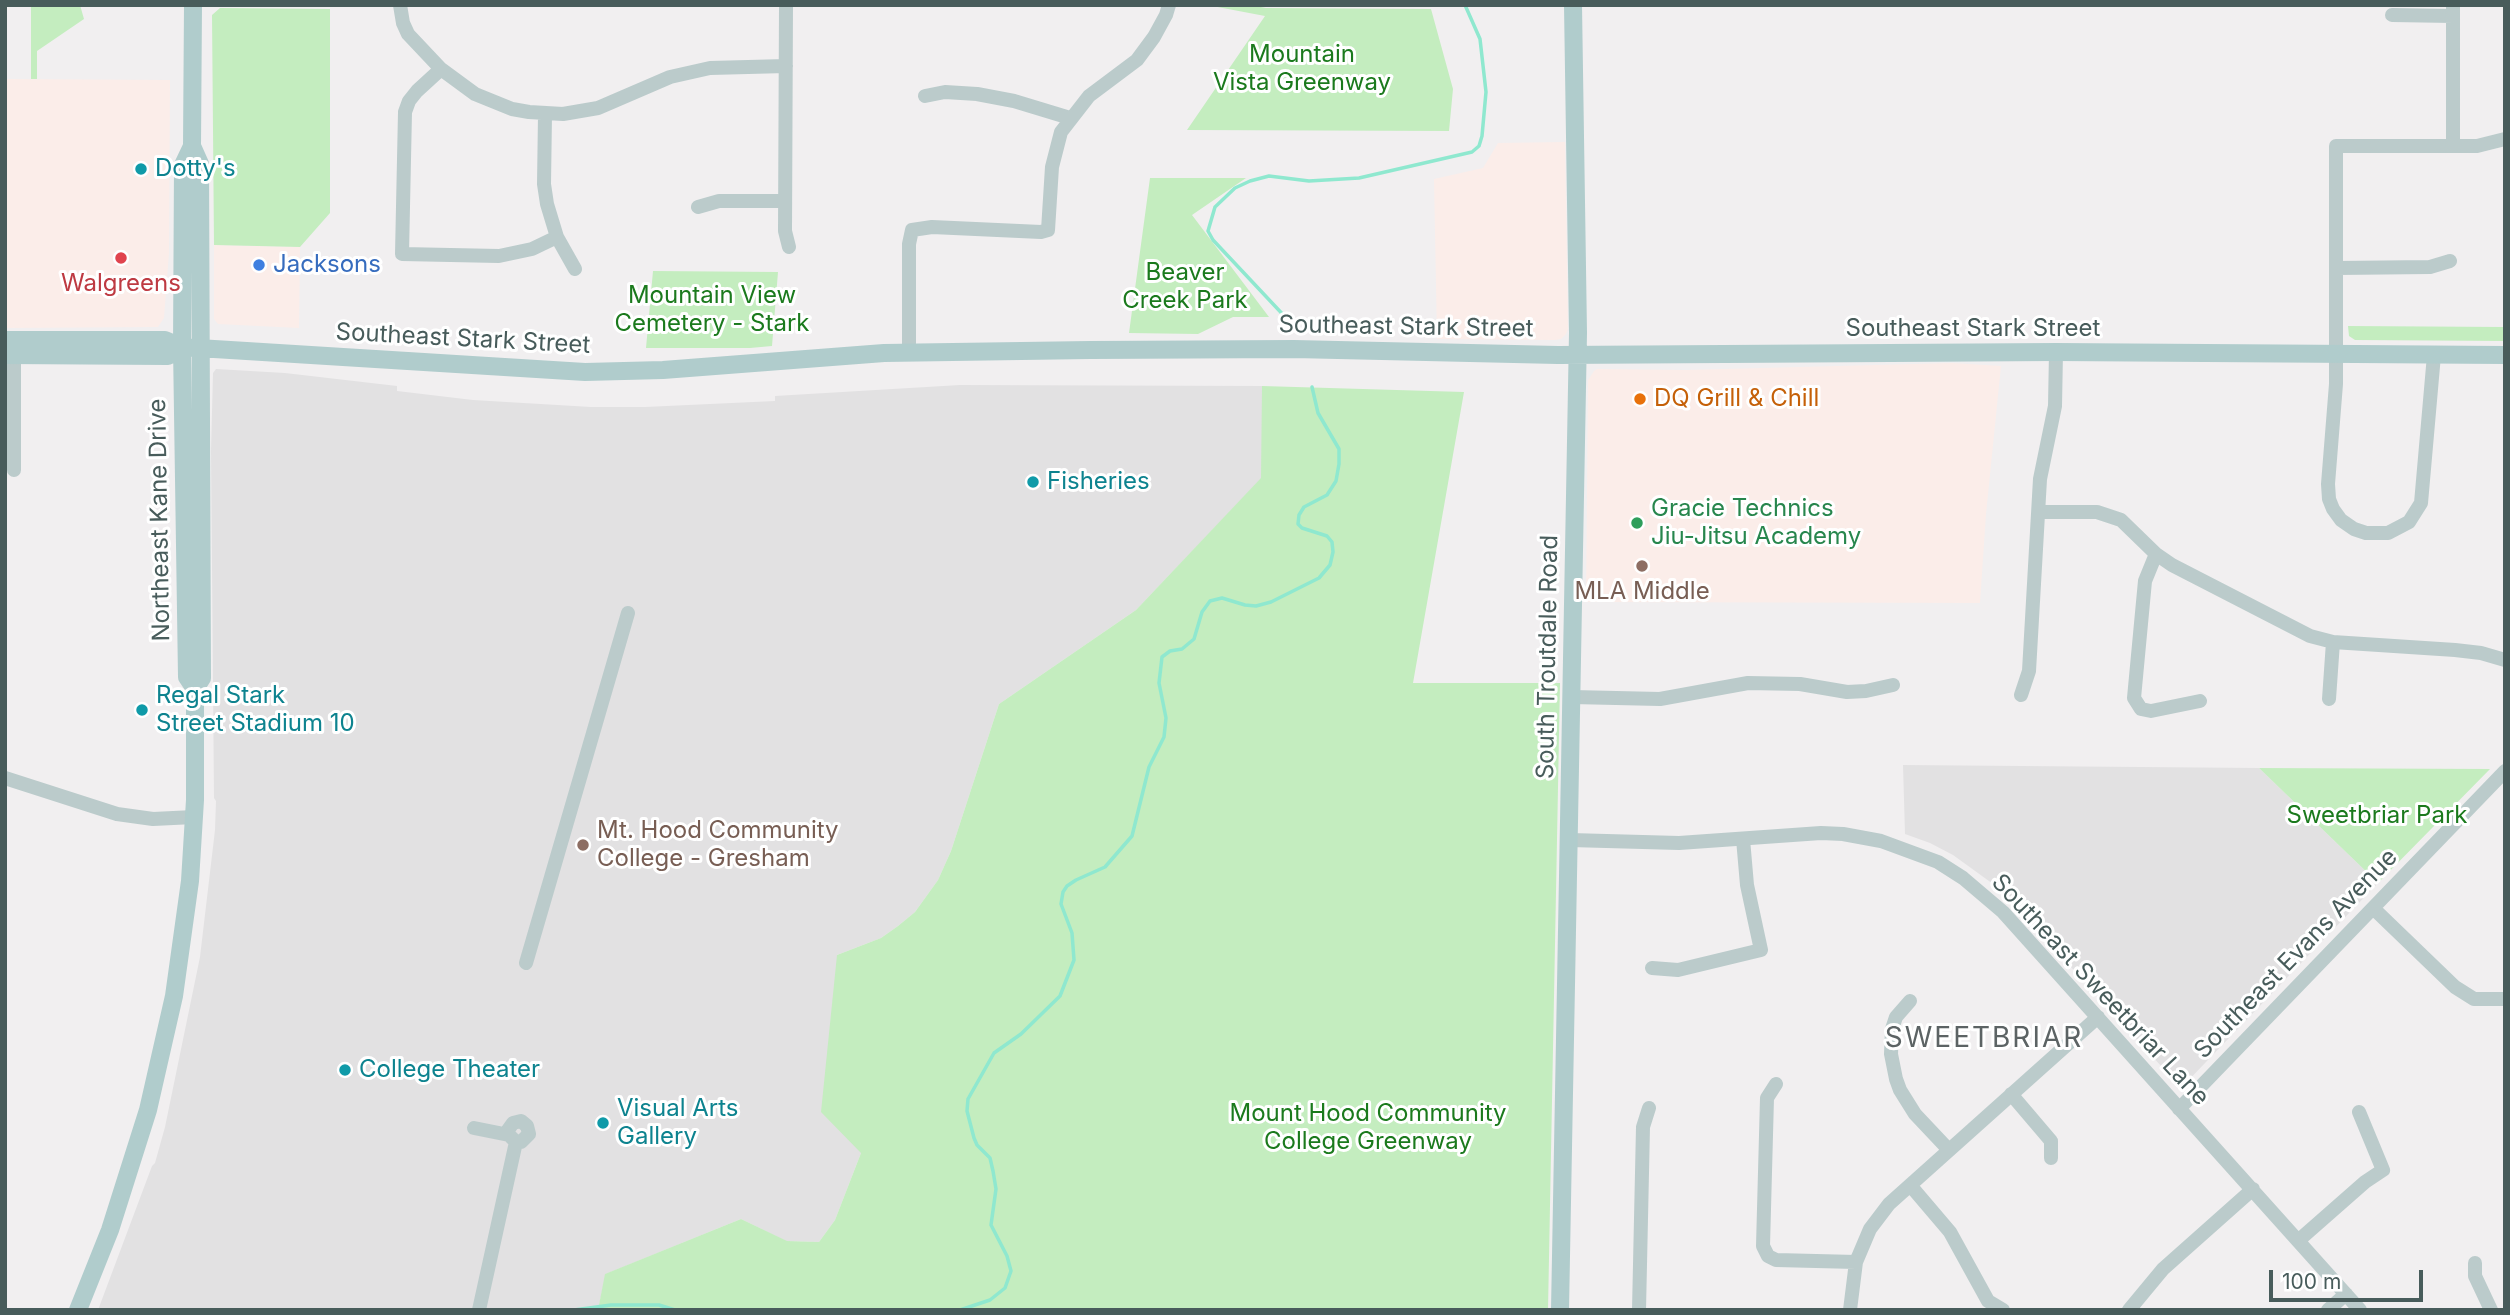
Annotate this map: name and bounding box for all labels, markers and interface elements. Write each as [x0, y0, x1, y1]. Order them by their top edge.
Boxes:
park label: Mountain Vista Greenway [1213, 41, 1391, 97]
place label: Dotty's [155, 155, 236, 183]
marker: Dotty's [133, 161, 149, 177]
marker: Walgreens [113, 250, 129, 266]
place label: Jacksons [273, 251, 381, 279]
marker: Jacksons [251, 257, 267, 273]
park label: Beaver Creek Park [1122, 259, 1248, 315]
place label: Walgreens [61, 270, 181, 298]
park label: Mountain View Cemetery - Stark [614, 282, 810, 338]
street label: Southeast Stark Street [1278, 310, 1534, 344]
street label: Southeast Stark Street [1846, 315, 2100, 343]
street label: Southeast Stark Street [335, 318, 591, 360]
place label: DQ Grill & Chill [1654, 385, 1819, 413]
marker: DQ Grill & Chill [1632, 391, 1648, 407]
street label: Northeast Kane Drive [143, 398, 177, 642]
place label: Fisheries [1047, 468, 1150, 496]
marker: Fisheries [1025, 474, 1041, 490]
place label: Gracie Technics Jiu-Jitsu Academy [1651, 495, 1861, 551]
marker: Gracie Technics Jiu-Jitsu Academy [1629, 515, 1645, 531]
street label: South Troutdale Road [1531, 535, 1565, 779]
marker: MLA Middle [1634, 558, 1650, 574]
place label: MLA Middle [1574, 578, 1710, 606]
place label: Regal Stark Street Stadium 10 [156, 682, 355, 738]
marker: Regal Stark Street Stadium 10 [134, 702, 150, 718]
park label: Sweetbriar Park [2286, 802, 2468, 830]
place label: Mt. Hood Community College - Gresham [597, 817, 839, 873]
marker: Mt. Hood Community College - Gresham [575, 837, 591, 853]
street label: Southeast Evans Avenue [2188, 843, 2404, 1065]
street label: Southeast Sweetbriar Lane [1985, 868, 2215, 1112]
district label: SWEETBRIAR [1886, 1022, 2082, 1056]
place label: College Theater [359, 1056, 540, 1084]
marker: College Theater [337, 1062, 353, 1078]
place label: Visual Arts Gallery [617, 1095, 739, 1151]
park label: Mount Hood Community College Greenway [1229, 1100, 1507, 1156]
marker: Visual Arts Gallery [595, 1115, 611, 1131]
scale bar [2272, 1256, 2426, 1300]
text: 100 m [2282, 1269, 2341, 1294]

